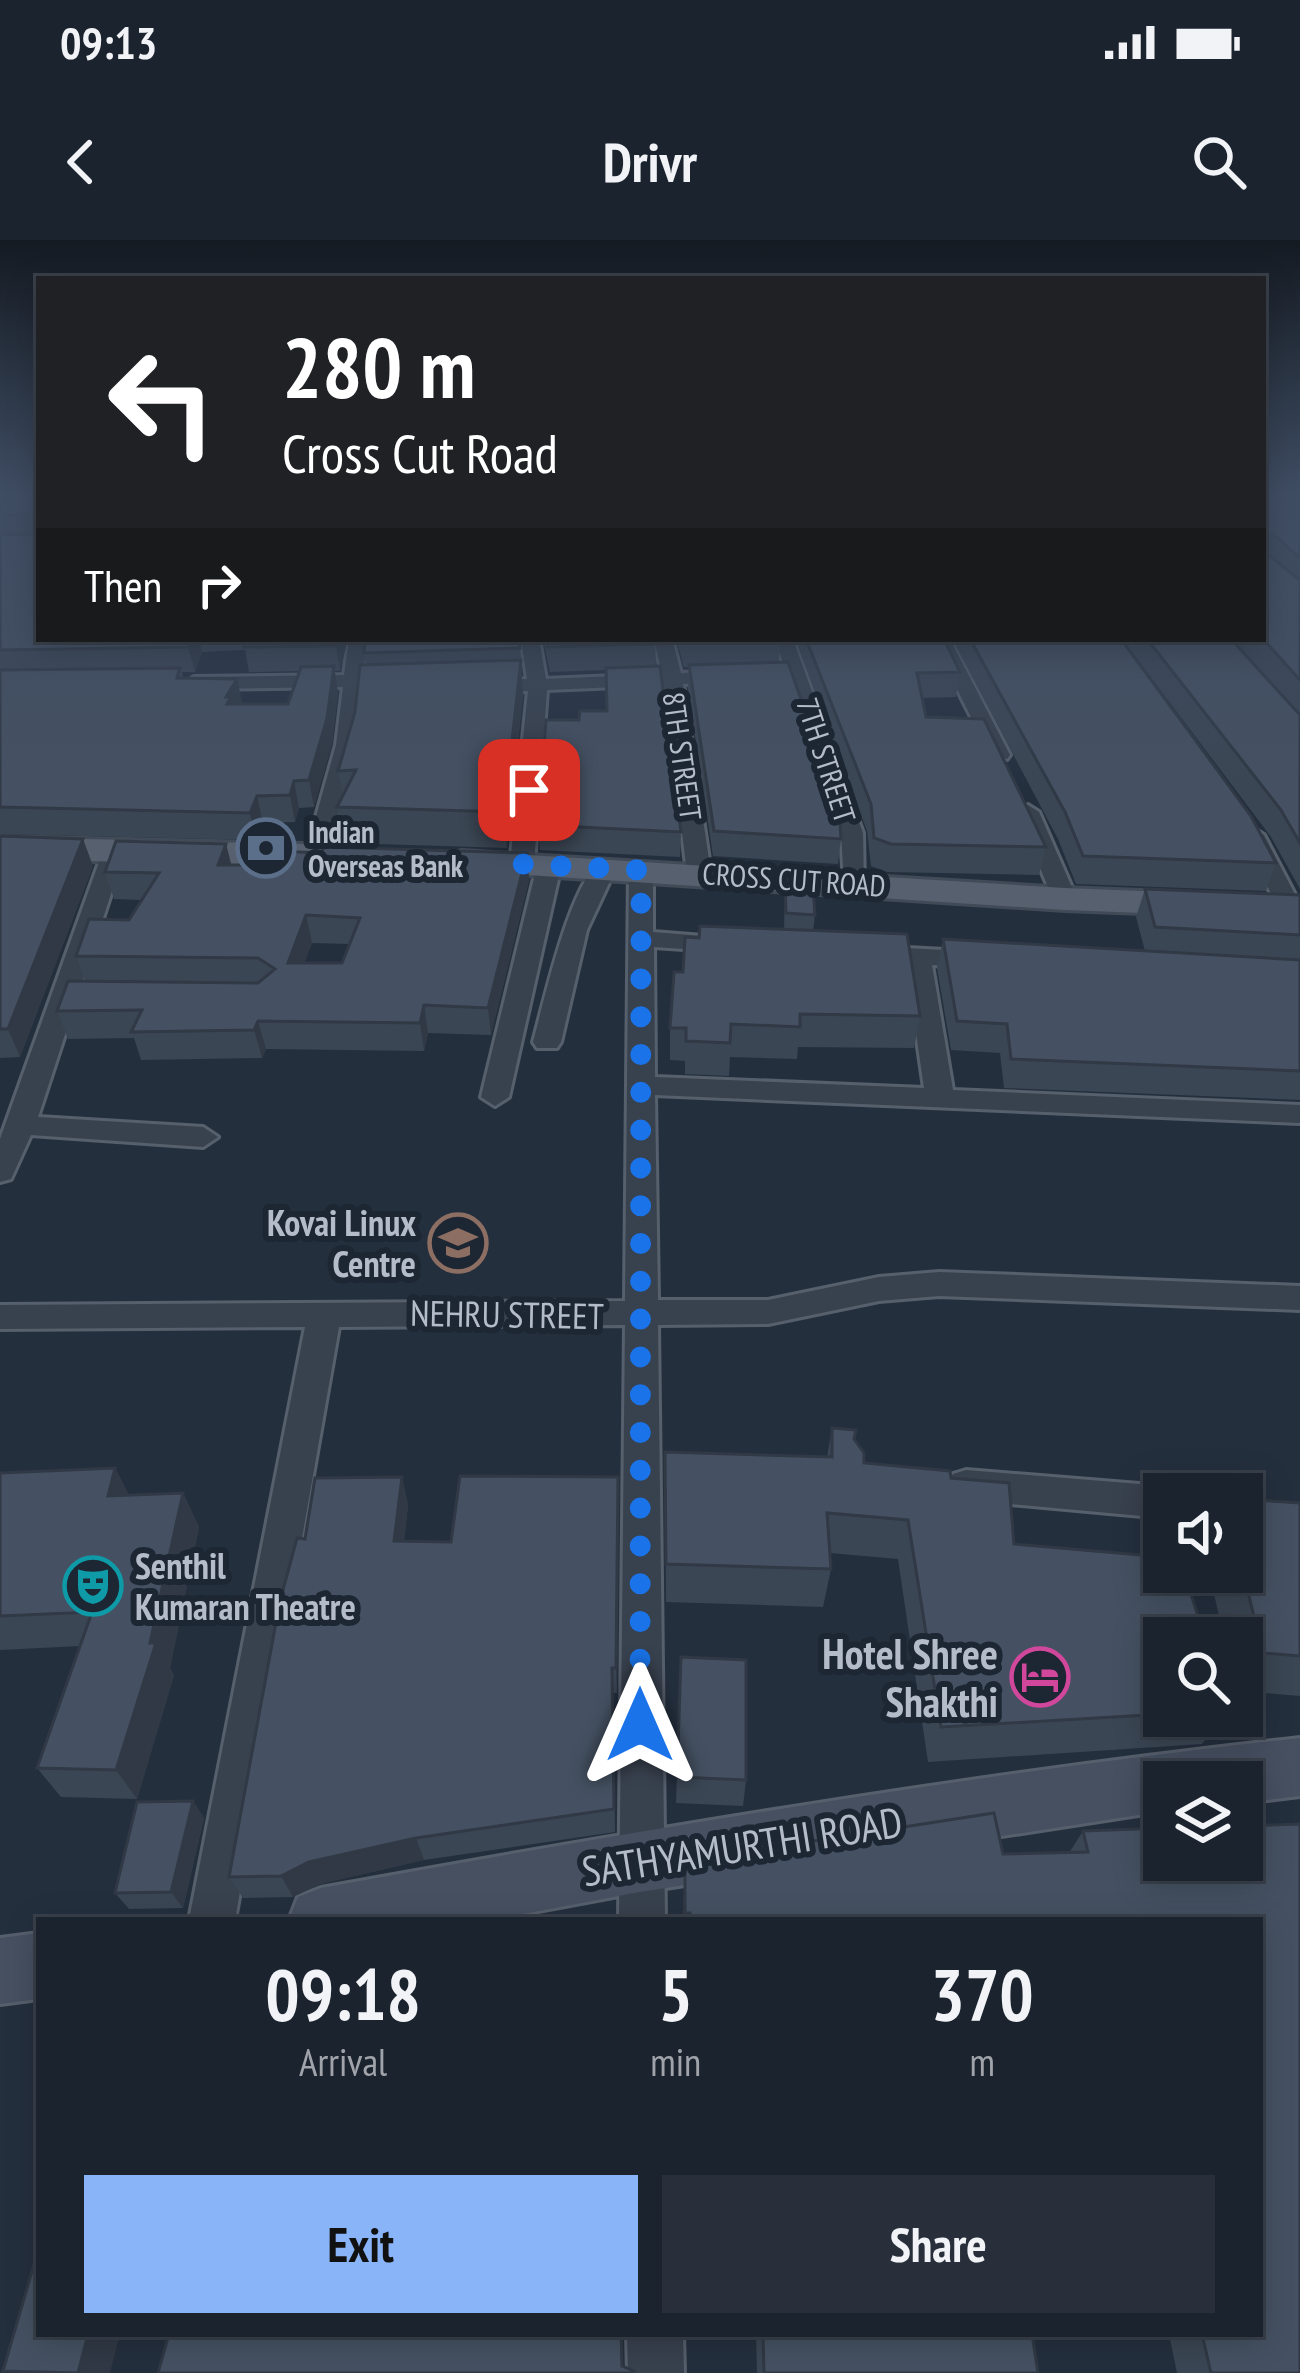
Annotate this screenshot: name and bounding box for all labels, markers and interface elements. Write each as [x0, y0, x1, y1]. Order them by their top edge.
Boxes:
text: 09:13 [60, 13, 157, 71]
text: Drivr [603, 127, 697, 197]
icon: back [48, 129, 114, 195]
icon: search [1186, 129, 1252, 195]
text: 280 m [282, 312, 475, 421]
icon: left [84, 324, 240, 480]
text: Cross Cut Road [282, 418, 558, 488]
icon: right [186, 552, 252, 618]
text: Then [84, 556, 162, 614]
street label: 8TH STREET [655, 689, 711, 823]
street label: 7TH STREET [788, 693, 866, 827]
pin [478, 739, 580, 841]
icon: arrive [496, 757, 562, 823]
place label: Indian Overseas Bank [308, 812, 464, 885]
bank icon: Indian Overseas Bank [235, 817, 297, 879]
street label: CROSS CUT ROAD [701, 853, 887, 905]
place label: Kovai Linux Centre [267, 1199, 416, 1287]
school or university icon: Kovai Linux Centre [427, 1212, 489, 1274]
street label: NEHRU STREET [410, 1289, 604, 1339]
map controls [1143, 1473, 1263, 1881]
button: sound [1143, 1473, 1263, 1593]
place label: Senthil Kumaran Theatre [135, 1542, 356, 1630]
theatre icon: Senthil Kumaran Theatre [62, 1555, 124, 1617]
button: search [1143, 1617, 1263, 1737]
place label: Hotel Shree Shakthi [822, 1626, 998, 1729]
hotel icon: Hotel Shree Shakthi [1009, 1646, 1071, 1708]
position arrow [577, 1662, 703, 1788]
button: layers [1143, 1761, 1263, 1881]
street label: SATHYAMURTHI ROAD [578, 1794, 906, 1898]
text: 09:18 [265, 1947, 421, 2040]
text: 5 [659, 1947, 693, 2040]
text: 370 [930, 1947, 1034, 2040]
text: Arrival [299, 2036, 387, 2087]
text: min [650, 2036, 701, 2087]
text: m [969, 2036, 995, 2087]
button: Exit [84, 2175, 638, 2313]
button: Share [662, 2175, 1215, 2313]

